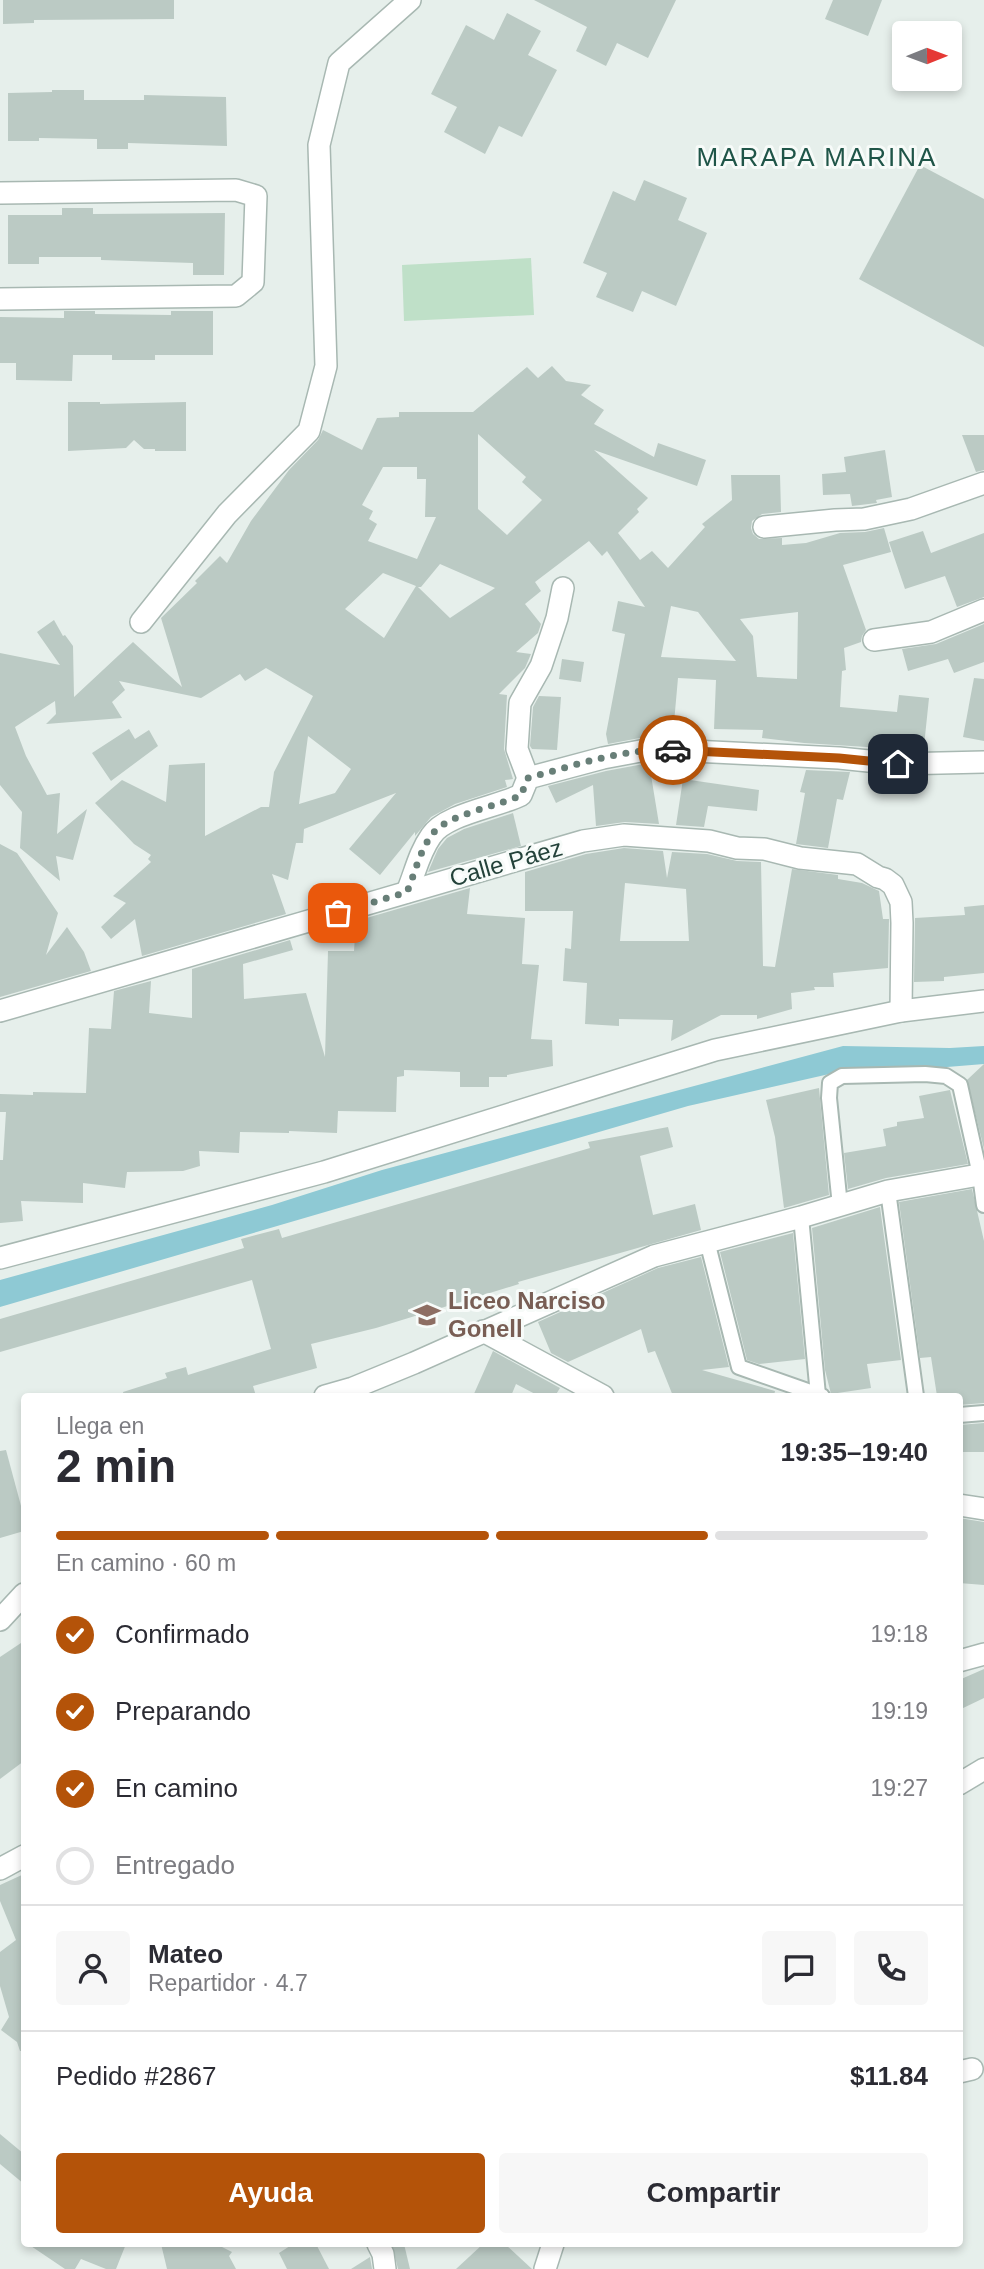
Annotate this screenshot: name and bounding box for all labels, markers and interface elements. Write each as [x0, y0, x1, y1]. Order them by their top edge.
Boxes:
north arrow [892, 21, 962, 91]
map controls [892, 21, 962, 91]
district label: MARAPA MARINA [697, 142, 937, 172]
courier [638, 715, 708, 785]
icon: car [654, 731, 692, 769]
pin [868, 734, 928, 794]
icon: home [879, 745, 917, 783]
street label: Calle Páez [446, 834, 565, 891]
pin [308, 883, 368, 943]
icon: bag [319, 894, 357, 932]
place label: Liceo Narciso Gonell [448, 1287, 605, 1342]
school or university icon: Liceo Narciso Gonell [412, 1300, 442, 1330]
text: Llega en [56, 1413, 144, 1439]
text: 19:35–19:40 [781, 1437, 928, 1467]
text: 2 min [56, 1440, 176, 1492]
text: En camino · 60 m [56, 1550, 236, 1576]
icon: check [56, 1616, 94, 1654]
text: Confirmado [115, 1619, 249, 1649]
text: 19:18 [870, 1621, 928, 1647]
icon: check [56, 1693, 94, 1731]
text: Preparando [115, 1696, 251, 1726]
text: 19:19 [870, 1698, 928, 1724]
icon: check [56, 1770, 94, 1808]
text: En camino [115, 1773, 238, 1803]
text: 19:27 [870, 1775, 928, 1801]
text: Entregado [115, 1850, 235, 1880]
button: person [56, 1931, 130, 2005]
button: chat [762, 1931, 836, 2005]
button: phone [854, 1931, 928, 2005]
text: Mateo [148, 1939, 223, 1969]
text: Repartidor · 4.7 [148, 1970, 308, 1996]
text: Pedido #2867 [56, 2061, 216, 2091]
text: $11.84 [850, 2061, 928, 2091]
button: Ayuda [56, 2153, 485, 2233]
button: Compartir [499, 2153, 928, 2233]

